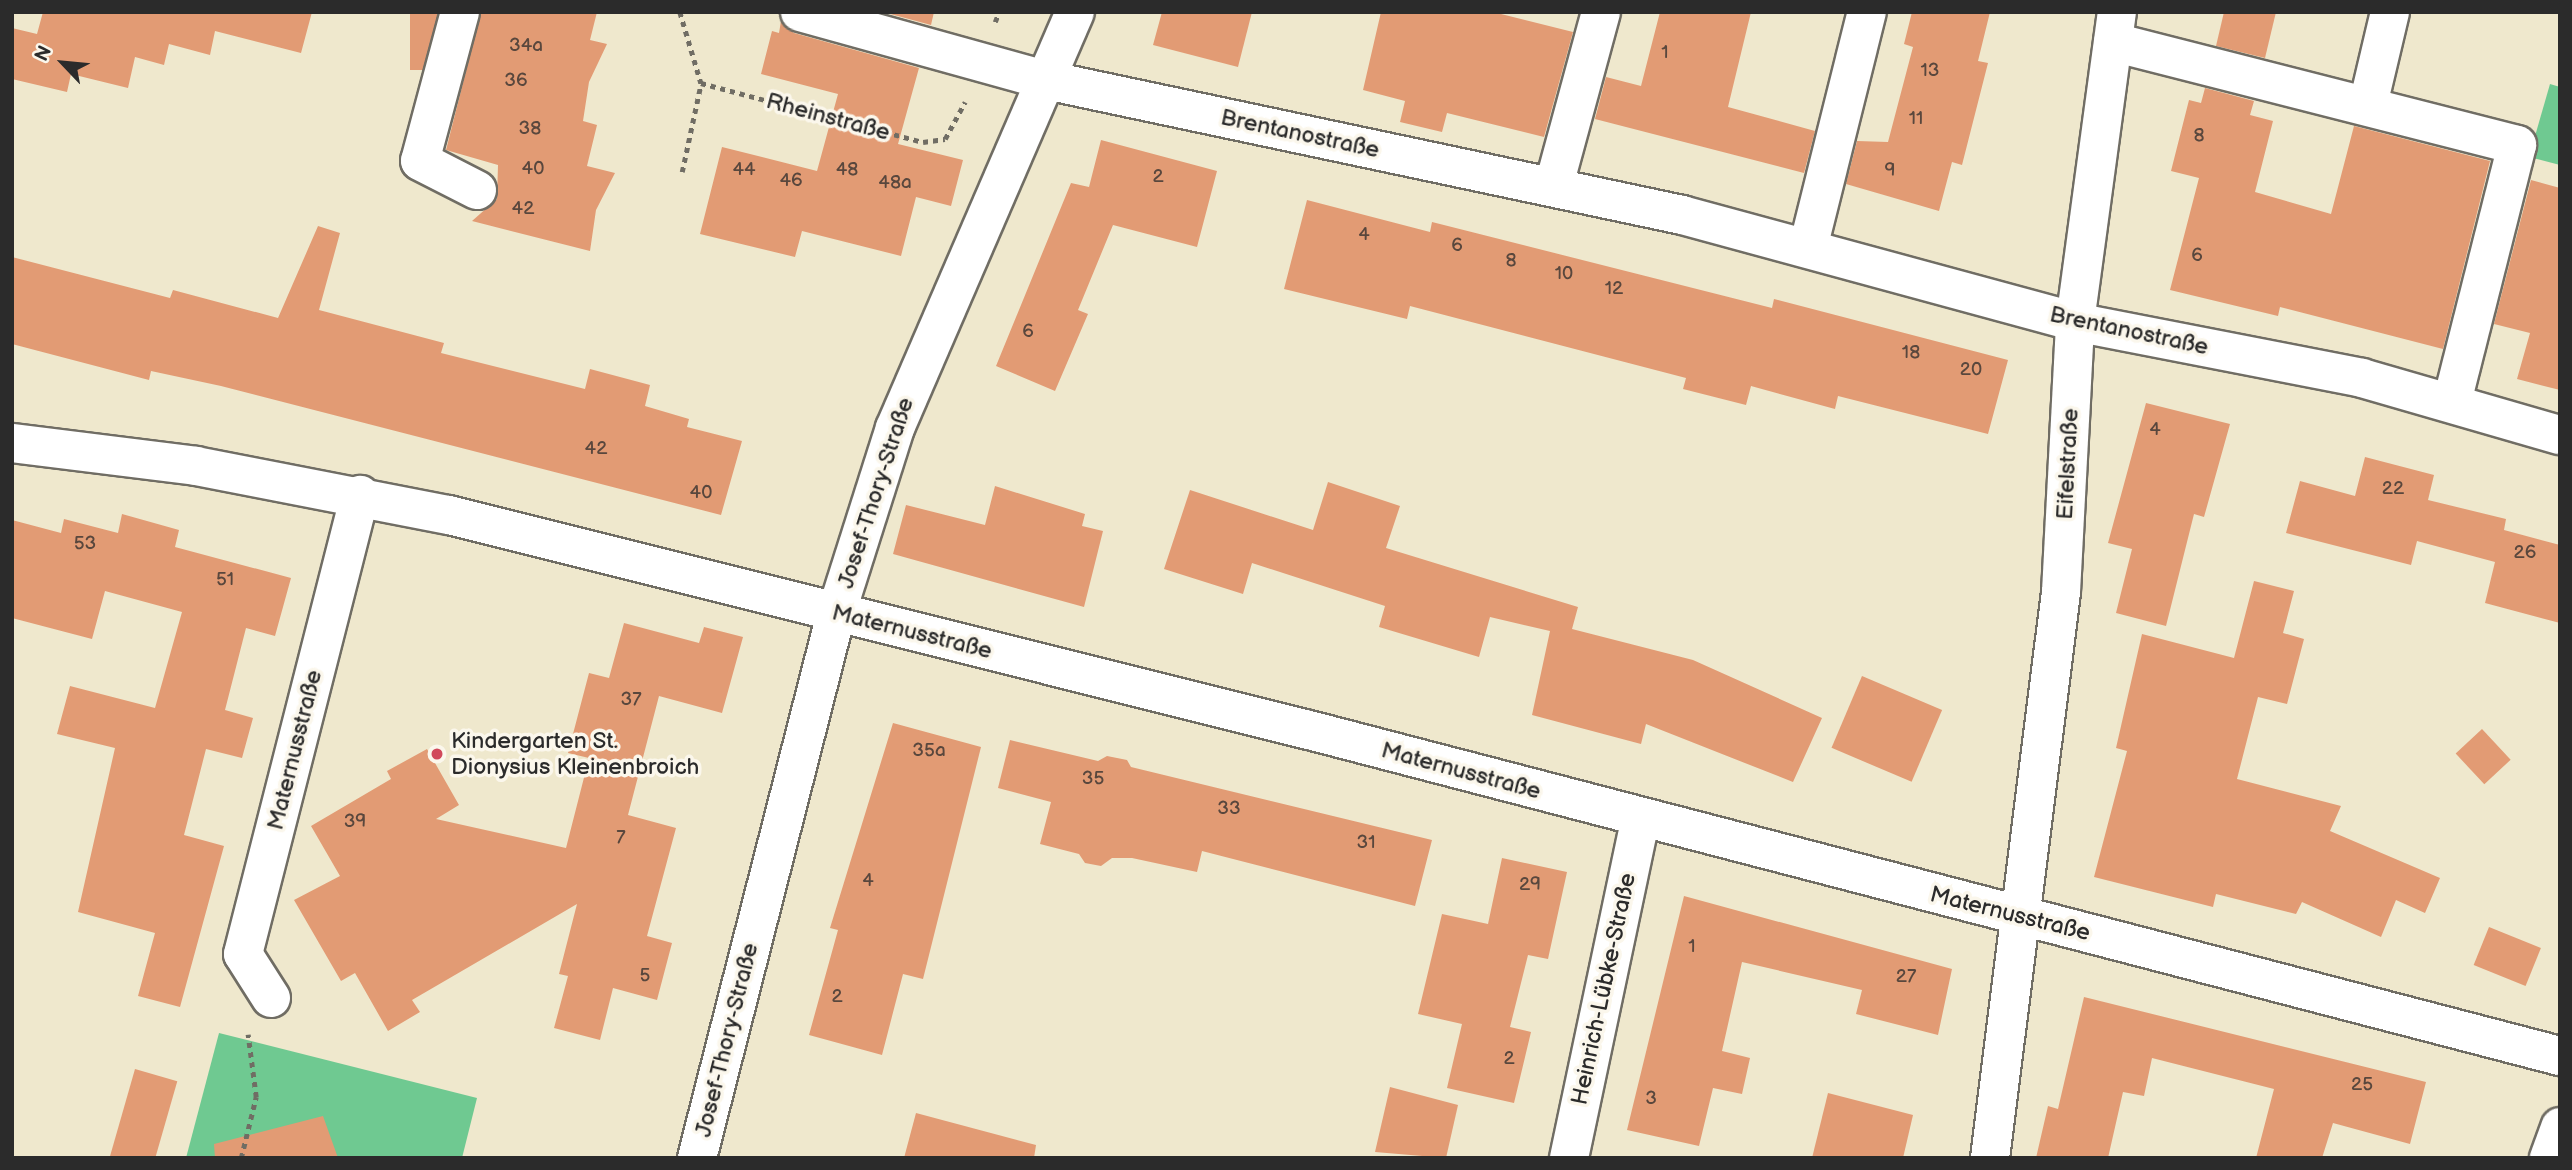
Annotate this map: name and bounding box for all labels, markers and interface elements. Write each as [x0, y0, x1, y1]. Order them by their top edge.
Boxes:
north arrow [28, 28, 98, 98]
house number: 34a [509, 35, 543, 57]
text: N [30, 42, 57, 65]
house number: 1 [1661, 42, 1669, 64]
house number: 13 [1920, 60, 1940, 82]
house number: 36 [504, 70, 528, 92]
street label: Rheinstraße [763, 87, 893, 147]
street label: Brentanostraße [1218, 104, 1382, 164]
house number: 11 [1909, 108, 1923, 130]
house number: 38 [519, 118, 541, 140]
house number: 8 [2193, 125, 2205, 147]
house number: 40 [522, 158, 544, 180]
house number: 44 [732, 159, 756, 181]
house number: 48 [836, 159, 858, 181]
house number: 9 [1885, 160, 1895, 182]
house number: 2 [1152, 166, 1164, 188]
house number: 46 [779, 170, 803, 192]
house number: 48a [878, 172, 912, 194]
house number: 42 [512, 198, 534, 220]
house number: 4 [1358, 224, 1370, 246]
house number: 6 [1451, 235, 1463, 257]
house number: 6 [2191, 245, 2203, 267]
house number: 8 [1505, 250, 1517, 272]
house number: 10 [1555, 263, 1573, 285]
house number: 12 [1605, 278, 1623, 300]
street label: Brentanostraße [2047, 301, 2211, 361]
house number: 6 [1022, 321, 1034, 343]
house number: 18 [1902, 342, 1920, 364]
house number: 20 [1960, 359, 1982, 381]
street label: Josef-Thory-Straße [832, 394, 920, 592]
street label: Eifelstraße [2051, 408, 2085, 520]
house number: 4 [2149, 419, 2161, 441]
house number: 42 [585, 438, 607, 460]
house number: 22 [2382, 478, 2404, 500]
house number: 40 [690, 482, 712, 504]
house number: 53 [74, 533, 96, 555]
house number: 26 [2514, 542, 2536, 564]
house number: 51 [216, 569, 234, 591]
street label: Maternusstraße [829, 599, 995, 665]
street label: Maternusstraße [262, 667, 328, 833]
house number: 37 [620, 689, 642, 711]
place label: Kindergarten St. Dionysius Kleinenbroich [451, 727, 699, 781]
street label: Maternusstraße [1378, 736, 1544, 806]
house number: 35a [912, 740, 946, 762]
marker: Kindergarten St. Dionysius Kleinenbroich [429, 746, 445, 762]
house number: 35 [1082, 768, 1104, 790]
house number: 33 [1217, 798, 1241, 820]
house number: 39 [344, 811, 366, 833]
house number: 7 [616, 827, 626, 849]
house number: 31 [1356, 832, 1376, 854]
house number: 4 [862, 870, 874, 892]
street label: Heinrich-Lübke-Straße [1566, 871, 1642, 1107]
house number: 29 [1519, 874, 1541, 896]
street label: Maternusstraße [1927, 881, 2093, 947]
house number: 1 [1688, 936, 1696, 958]
street label: Josef-Thory-Straße [690, 940, 764, 1140]
house number: 5 [640, 965, 650, 987]
house number: 27 [1896, 966, 1916, 988]
house number: 2 [831, 986, 843, 1008]
house number: 2 [1503, 1048, 1515, 1070]
house number: 25 [2351, 1074, 2373, 1096]
house number: 3 [1645, 1088, 1657, 1110]

